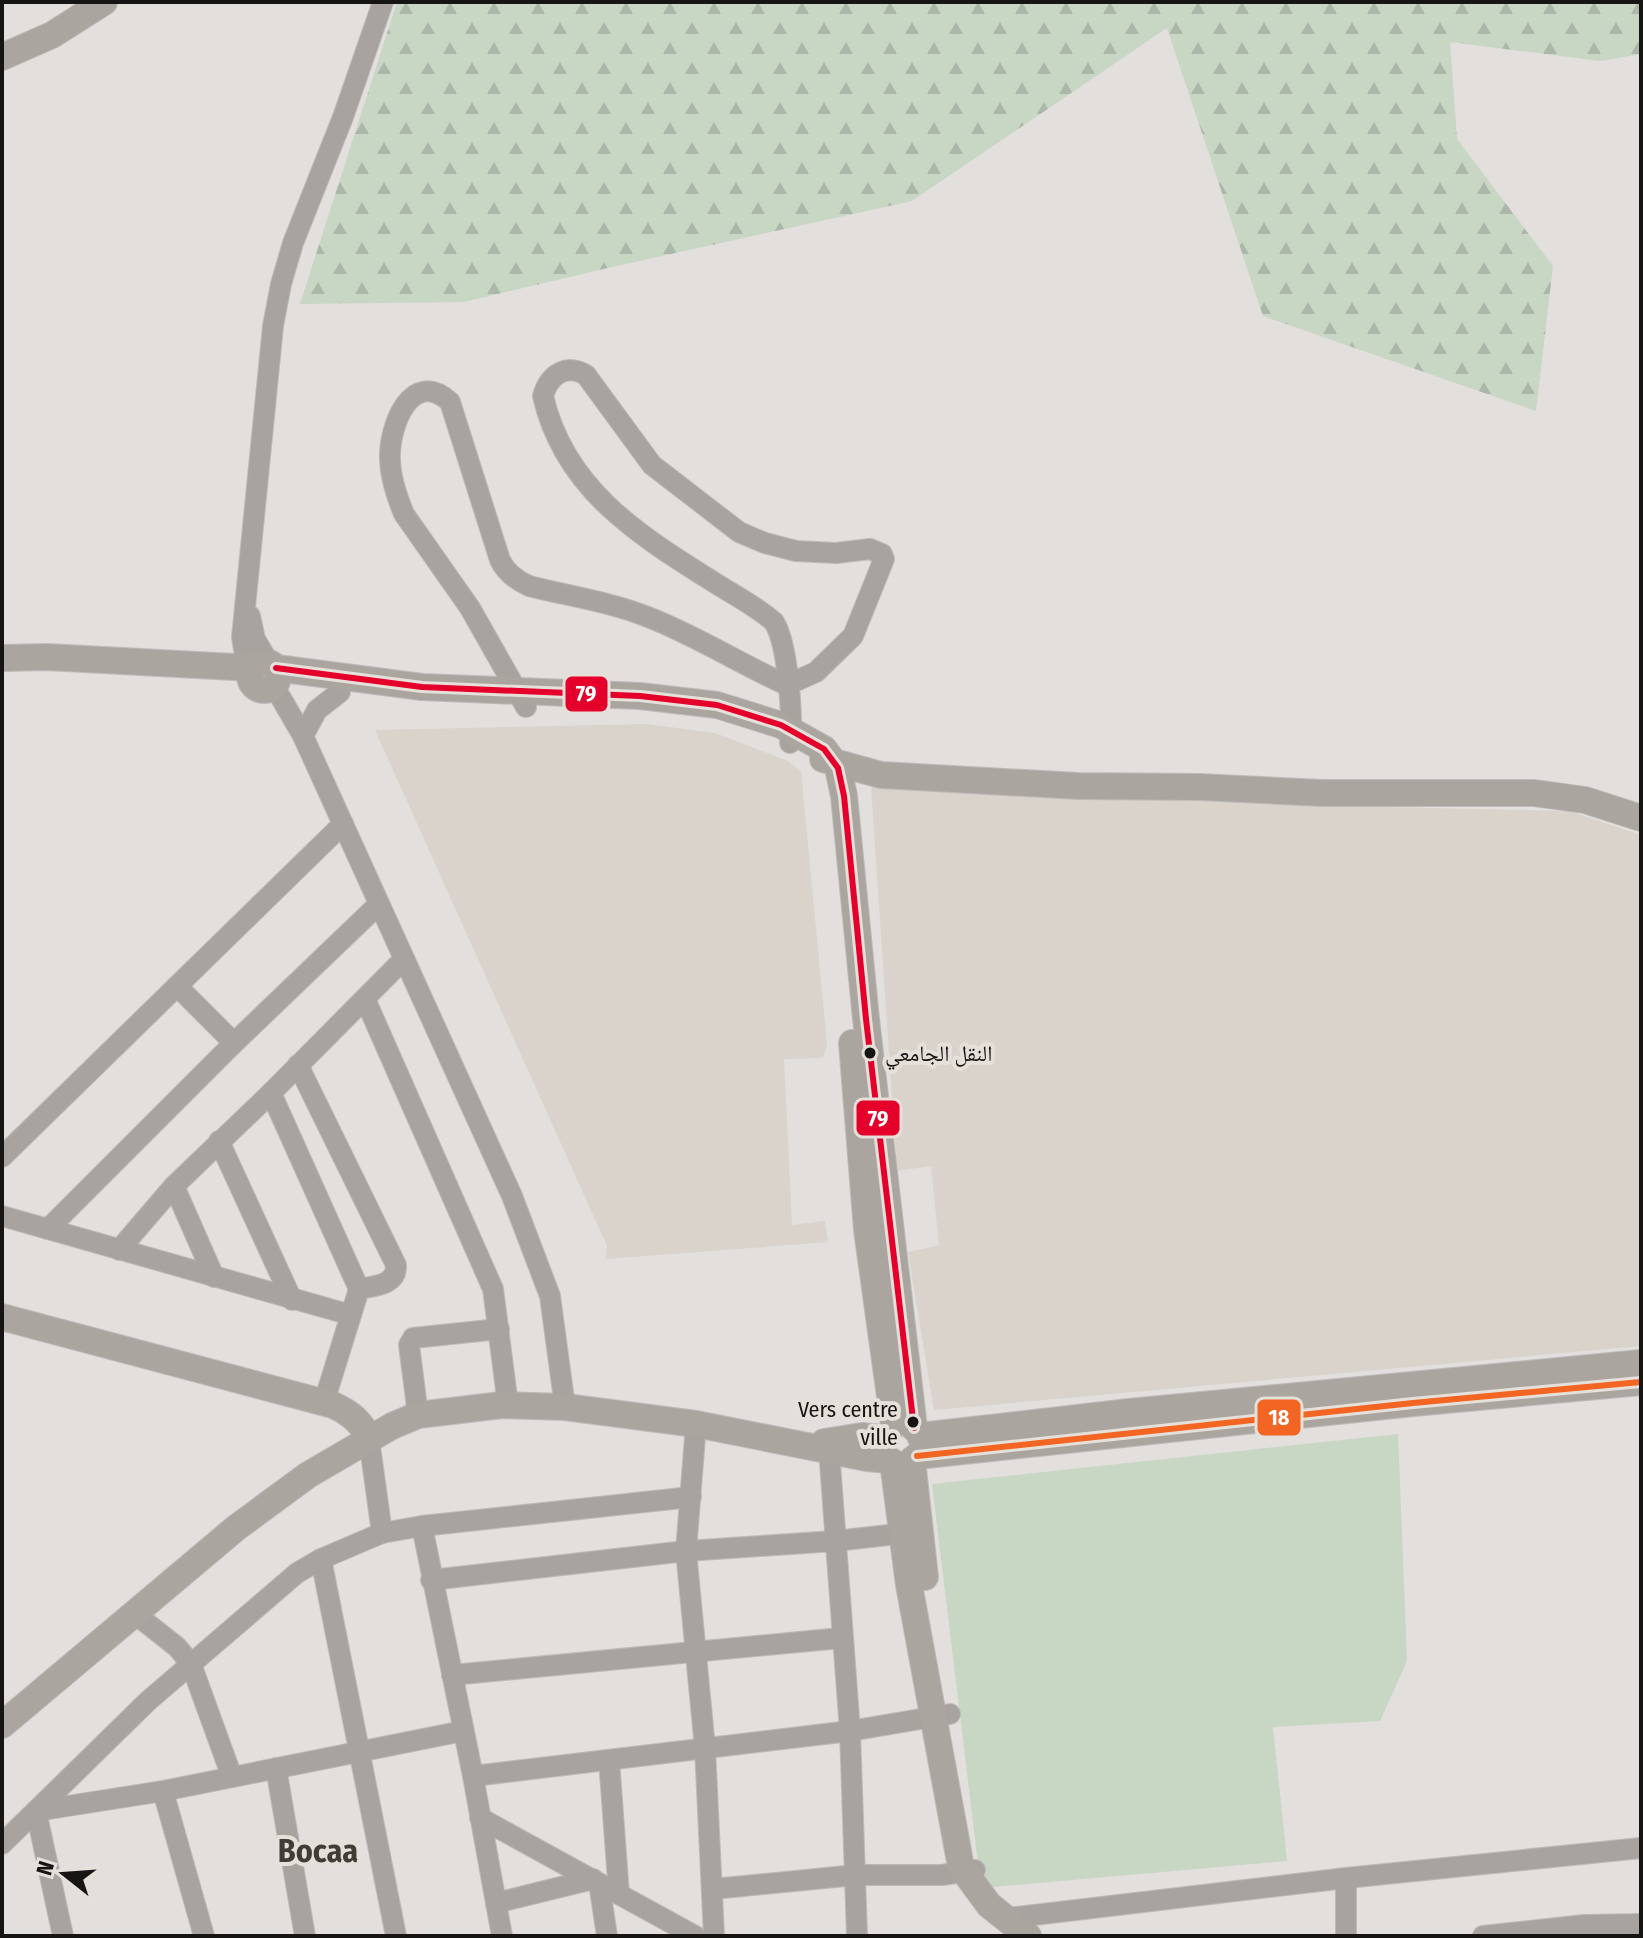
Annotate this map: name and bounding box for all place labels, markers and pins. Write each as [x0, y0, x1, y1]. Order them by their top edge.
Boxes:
place label: النقل الجامعي [885, 1040, 992, 1070]
marker: النقل الجامعي [862, 1045, 878, 1061]
place label: Vers centre ville [798, 1396, 898, 1451]
marker: Vers centre ville [905, 1414, 921, 1430]

